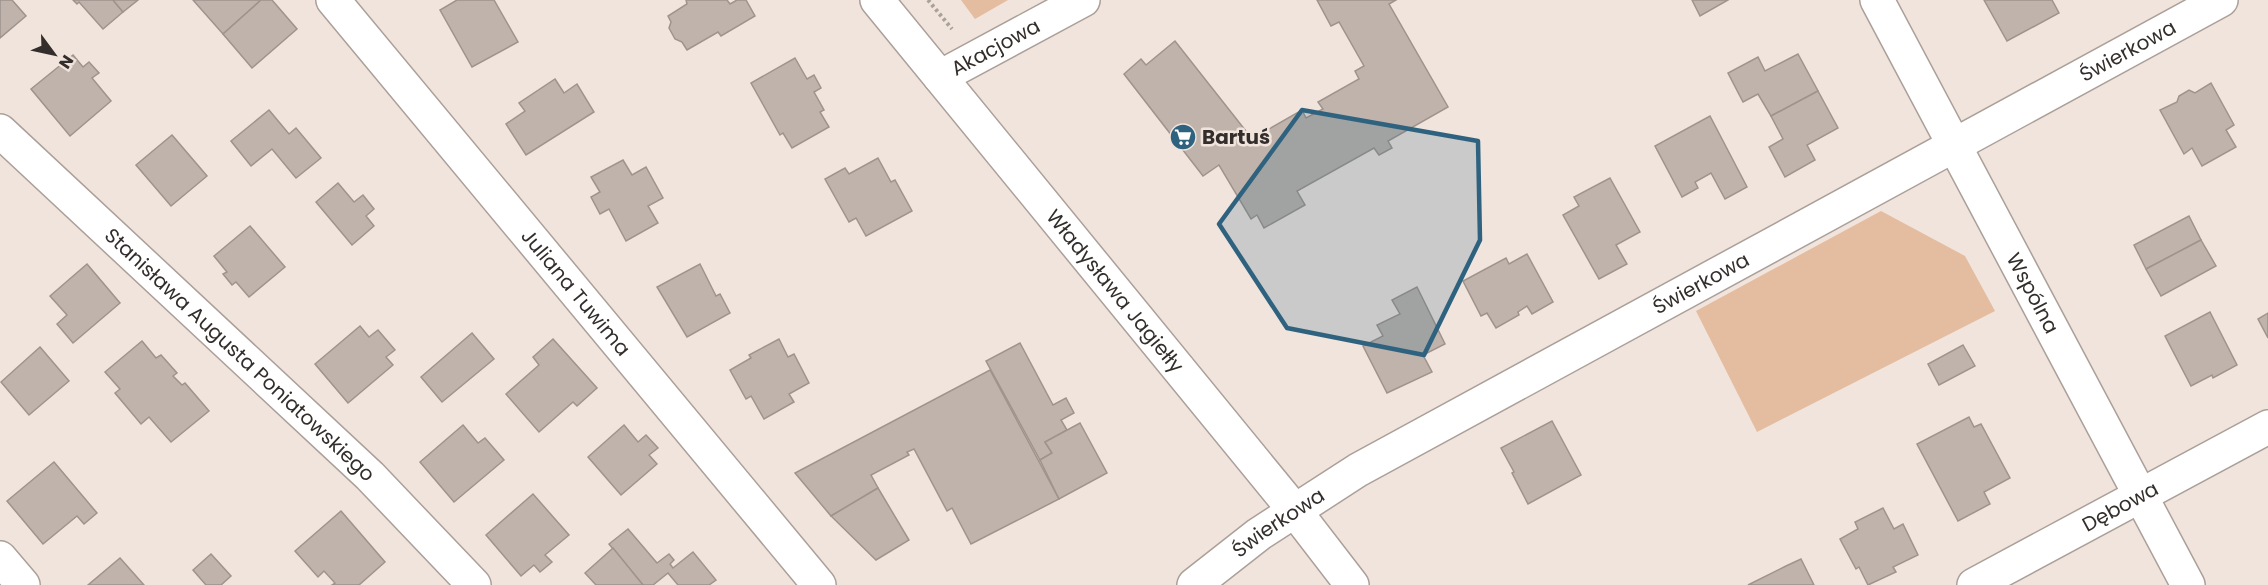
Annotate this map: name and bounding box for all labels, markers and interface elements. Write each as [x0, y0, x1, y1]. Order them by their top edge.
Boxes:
street label: Akacjowa [946, 12, 1045, 82]
street label: Świerkowa [2074, 13, 2181, 88]
north arrow [24, 24, 84, 84]
text: N [53, 51, 79, 73]
supermarket icon: Bartuś [1168, 122, 1198, 152]
place label: Bartuś [1202, 123, 1270, 151]
street label: Władysława Jagiełły [1040, 203, 1190, 379]
street label: Stanisława Augusta Poniatowskiego [99, 222, 381, 488]
street label: Juliana Tuwima [515, 223, 637, 362]
street label: Świerkowa [1648, 246, 1754, 321]
street label: Wspólna [2000, 248, 2066, 338]
street label: Dębowa [2077, 474, 2163, 538]
street label: Świerkowa [1226, 481, 1330, 564]

